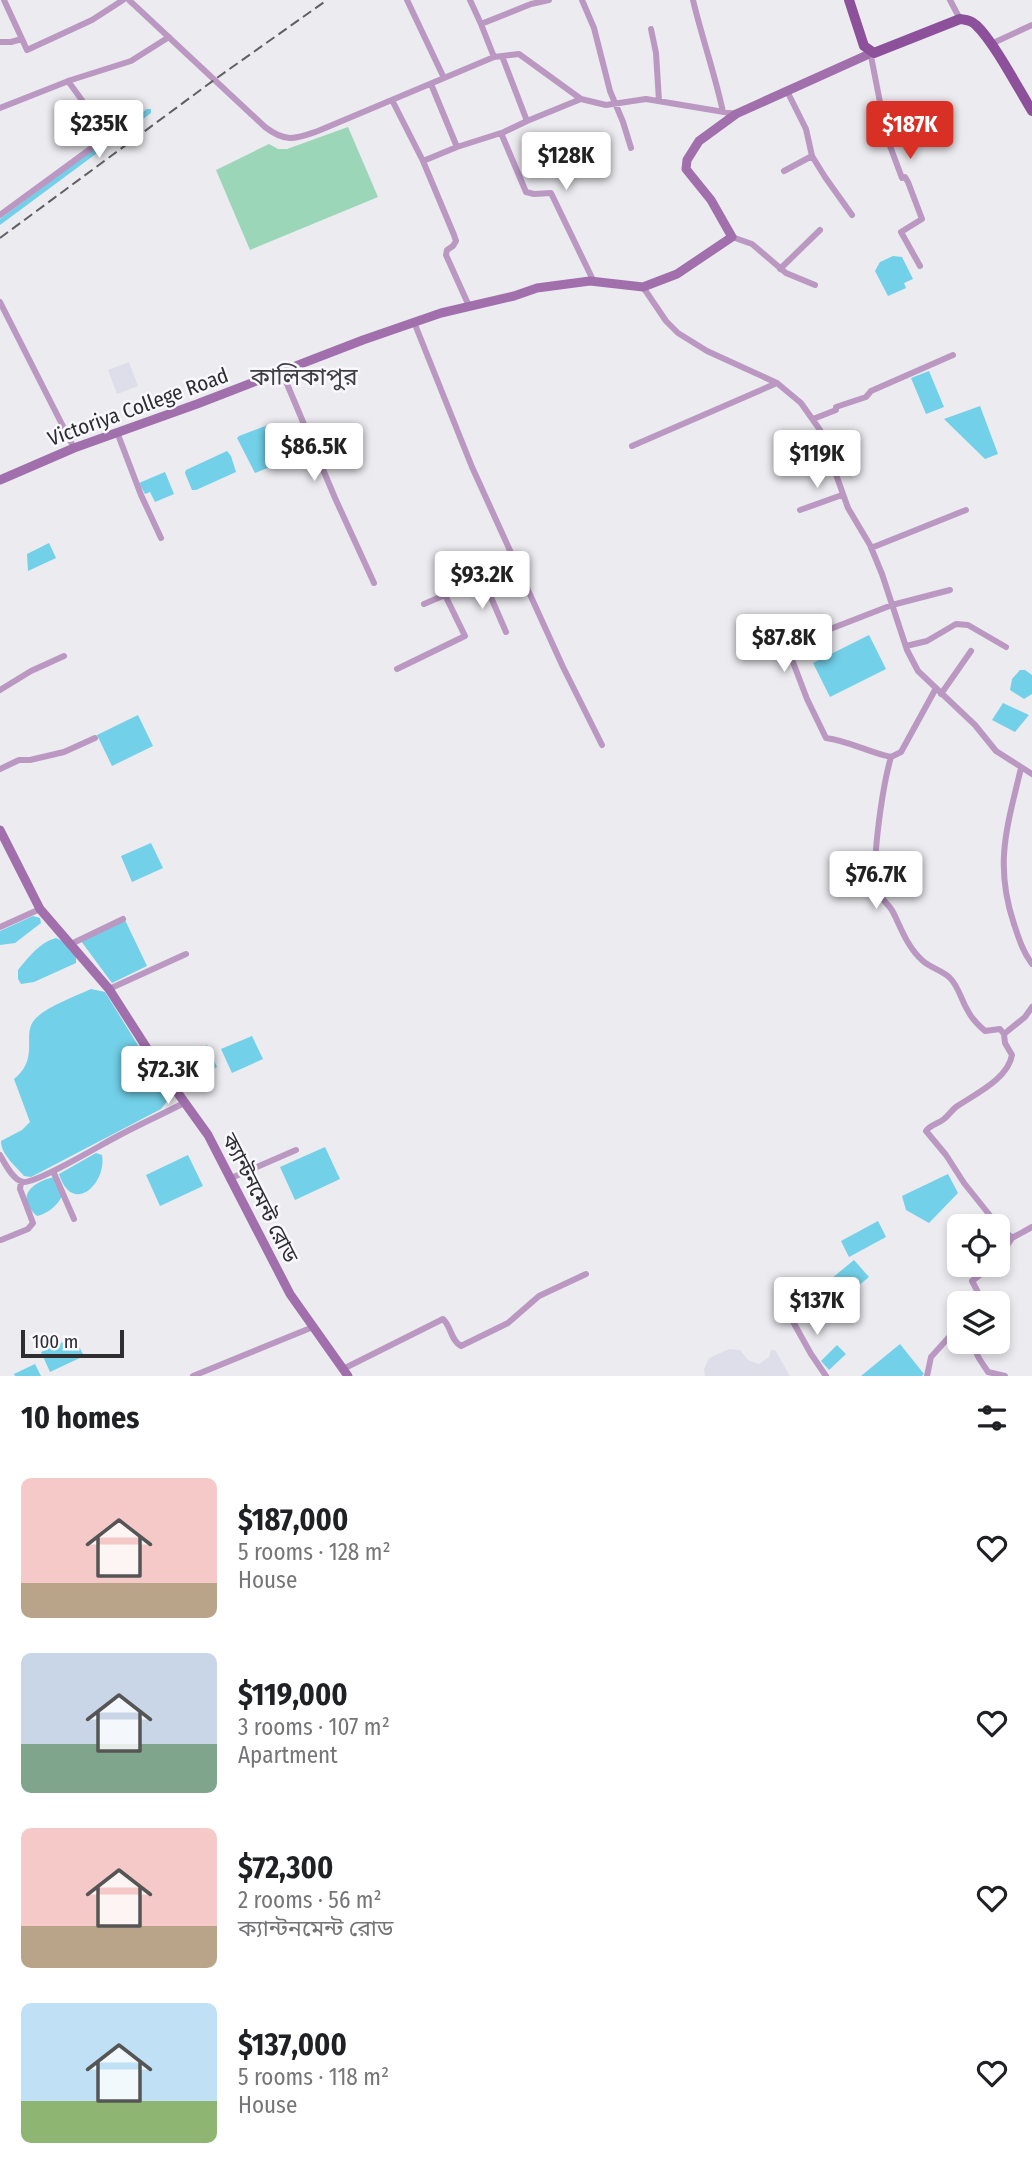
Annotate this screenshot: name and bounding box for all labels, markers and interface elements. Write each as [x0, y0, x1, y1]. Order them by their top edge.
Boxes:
pin: $235K [50, 100, 148, 160]
pin: $187K [861, 102, 959, 161]
text: $235K [70, 109, 128, 137]
text: $187K [882, 110, 938, 138]
pin: $128K [517, 132, 615, 192]
text: $128K [538, 141, 594, 169]
street label: Victoriya College Road [44, 362, 232, 452]
district label: কালিকাপুর [250, 363, 358, 391]
pin: $86.5K [257, 424, 371, 483]
pin: $119K [768, 430, 866, 490]
text: $86.5K [281, 432, 347, 460]
text: $119K [790, 439, 844, 467]
pin: $93.2K [425, 552, 539, 611]
text: $93.2K [451, 560, 513, 588]
pin: $87.8K [727, 614, 841, 674]
text: $87.8K [752, 623, 816, 651]
pin: $76.7K [819, 852, 933, 911]
text: $76.7K [846, 860, 906, 888]
pin: $72.3K [111, 1046, 225, 1106]
text: $72.3K [137, 1055, 199, 1083]
street label: ক্যান্টনমেন্ট রোড [216, 1128, 304, 1268]
map controls [947, 1214, 1010, 1354]
button: locate [947, 1214, 1010, 1277]
pin: $137K [768, 1278, 866, 1337]
text: $137K [790, 1286, 844, 1314]
button: layers [947, 1291, 1010, 1354]
scale bar [21, 1327, 124, 1359]
text: 100 m [32, 1330, 78, 1353]
icon: filters [973, 1399, 1011, 1437]
text: 10 homes [21, 1400, 139, 1436]
text: $187,000 [238, 1502, 348, 1538]
icon: home [77, 1506, 161, 1590]
icon: heart [973, 1529, 1011, 1567]
text: 5 rooms · 128 m² [238, 1538, 391, 1566]
text: House [238, 1566, 297, 1594]
text: $119,000 [238, 1677, 348, 1713]
icon: home [77, 1681, 161, 1765]
icon: heart [973, 1704, 1011, 1742]
text: 3 rooms · 107 m² [238, 1713, 390, 1741]
text: Apartment [238, 1741, 338, 1769]
text: $72,300 [238, 1850, 333, 1886]
icon: home [77, 1856, 161, 1940]
icon: heart [973, 1879, 1011, 1917]
text: 2 rooms · 56 m² [238, 1886, 382, 1914]
text: ক্যান্টনমেন্ট রোড [238, 1914, 393, 1942]
text: $137,000 [238, 2027, 347, 2063]
icon: home [77, 2031, 161, 2115]
icon: heart [973, 2054, 1011, 2092]
text: 5 rooms · 118 m² [238, 2063, 389, 2091]
text: House [238, 2091, 297, 2119]

